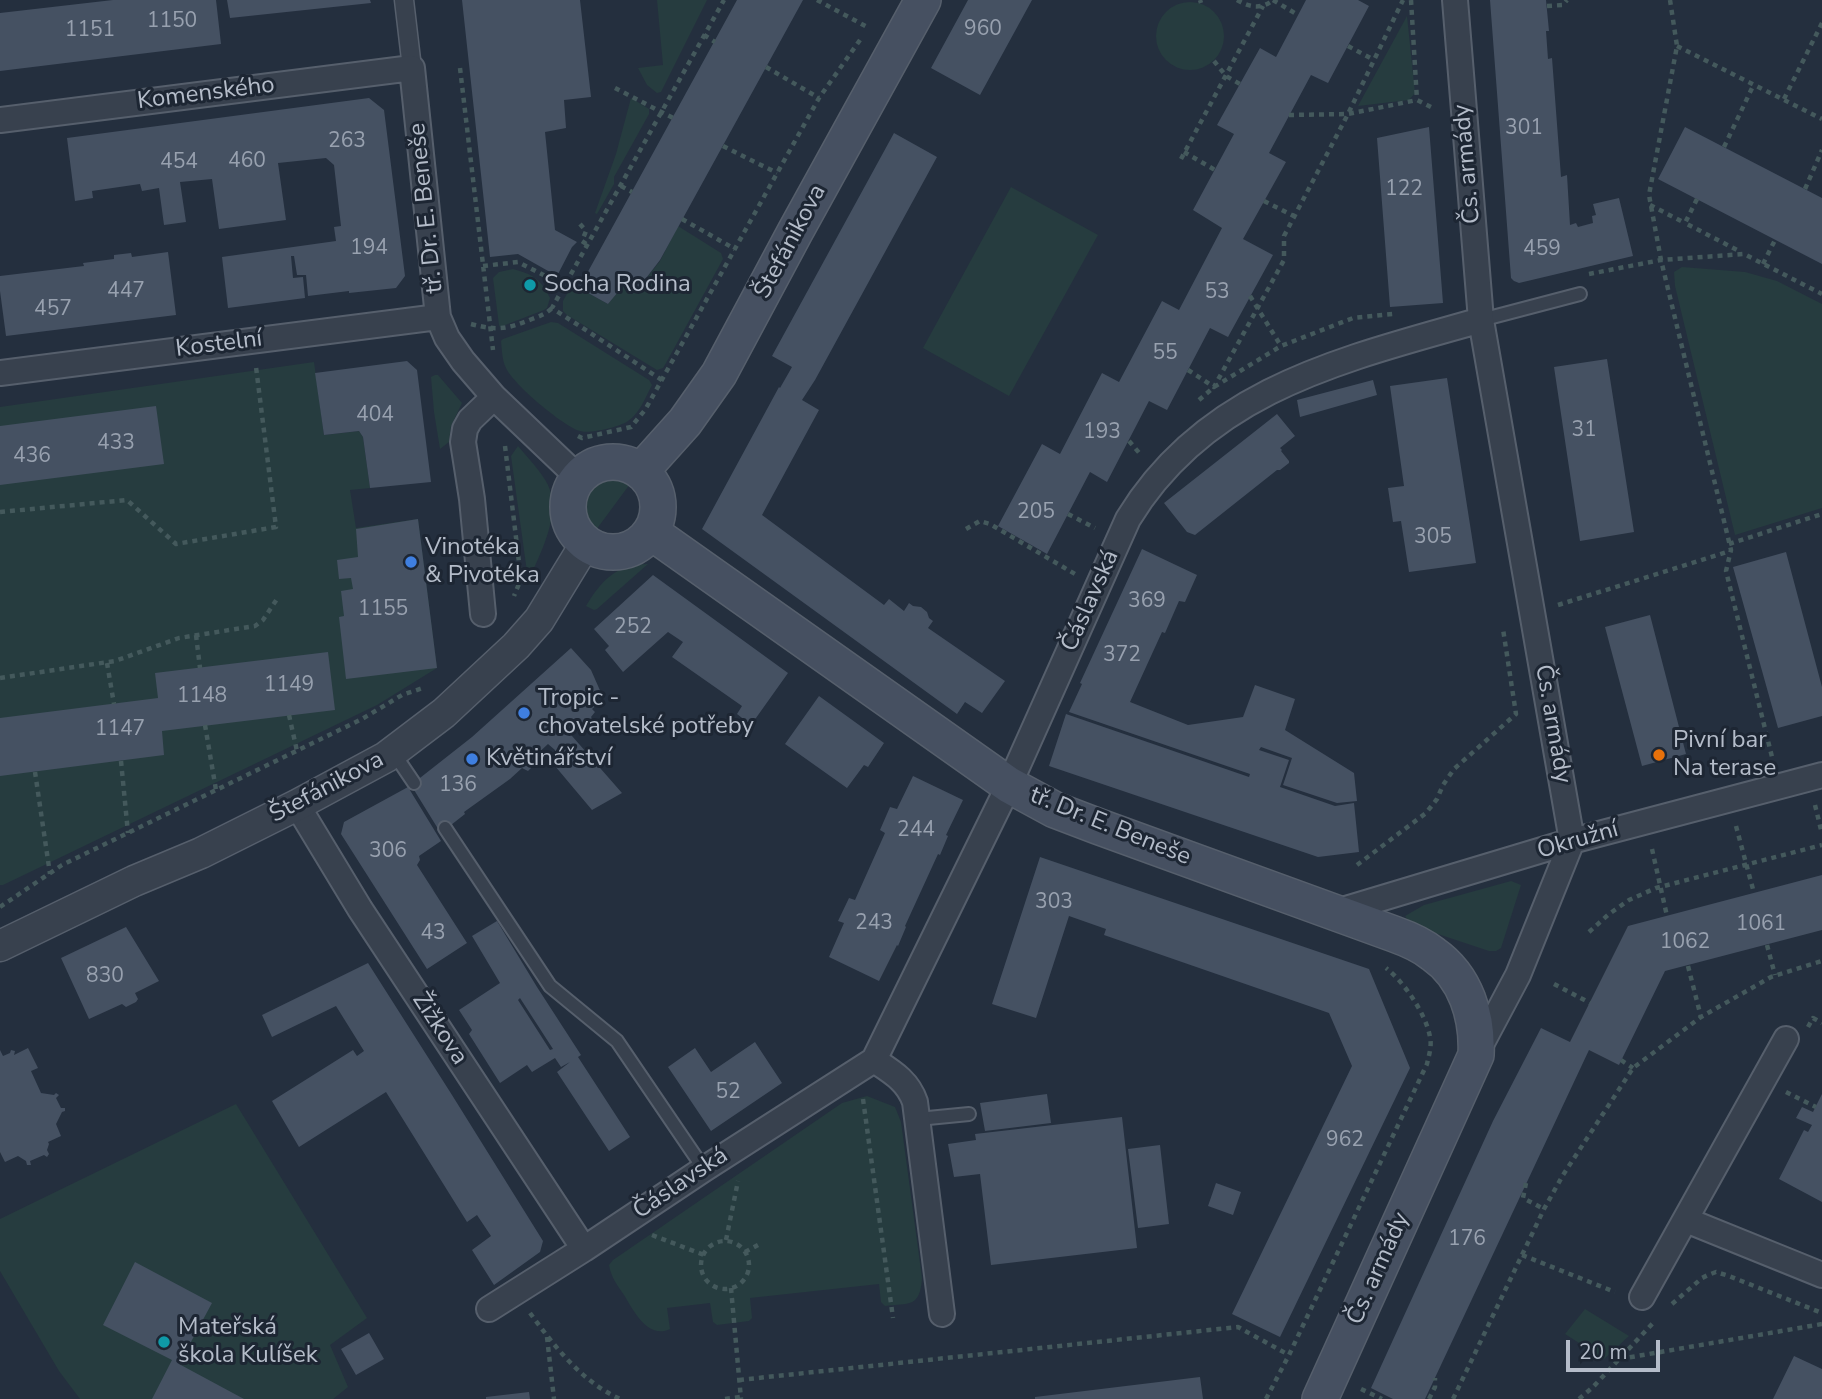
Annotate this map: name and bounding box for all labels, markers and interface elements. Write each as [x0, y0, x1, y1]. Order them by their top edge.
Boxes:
house number: 1150 [147, 9, 197, 35]
house number: 960 [964, 17, 1002, 43]
house number: 1151 [65, 18, 115, 44]
street label: Komenského [136, 71, 276, 117]
street label: Čs. armády [1448, 103, 1488, 225]
house number: 301 [1505, 116, 1543, 142]
street label: tř. Dr. E. Beneše [404, 121, 450, 295]
house number: 263 [328, 129, 366, 155]
house number: 460 [228, 149, 266, 175]
house number: 454 [160, 150, 198, 176]
house number: 122 [1385, 177, 1423, 203]
street label: Štefánikova [749, 180, 833, 304]
house number: 194 [350, 236, 388, 262]
house number: 459 [1523, 237, 1561, 263]
place label: Socha Rodina [544, 271, 691, 299]
marker: Socha Rodina [522, 277, 538, 293]
house number: 447 [107, 279, 145, 305]
house number: 53 [1204, 280, 1230, 306]
house number: 457 [34, 297, 72, 323]
street label: Kostelní [174, 325, 264, 365]
house number: 55 [1152, 341, 1178, 367]
house number: 404 [356, 403, 394, 429]
house number: 31 [1571, 418, 1597, 444]
house number: 193 [1083, 420, 1121, 446]
house number: 433 [97, 431, 135, 457]
house number: 436 [13, 444, 51, 470]
house number: 205 [1017, 500, 1055, 526]
house number: 305 [1414, 525, 1452, 551]
place label: Vinotéka & Pivotéka [425, 534, 540, 590]
street label: Čáslavská [1056, 546, 1126, 656]
marker: Vinotéka & Pivotéka [403, 554, 419, 570]
house number: 369 [1128, 589, 1166, 615]
house number: 1155 [358, 597, 408, 623]
house number: 252 [614, 615, 652, 641]
house number: 372 [1103, 643, 1141, 669]
street label: Čs. armády [1527, 662, 1577, 786]
house number: 1149 [264, 673, 314, 699]
house number: 1148 [177, 684, 227, 710]
place label: Tropic - chovatelské potřeby [538, 685, 754, 741]
marker: Tropic - chovatelské potřeby [516, 705, 532, 721]
house number: 1147 [95, 717, 145, 743]
place label: Pivní bar Na terase [1673, 727, 1776, 783]
place label: Květinářství [486, 745, 612, 773]
street label: Štefánikova [265, 746, 389, 830]
marker: Pivní bar Na terase [1651, 747, 1667, 763]
marker: Květinářství [464, 751, 480, 767]
house number: 136 [439, 773, 477, 799]
street label: tř. Dr. E. Beneše [1025, 782, 1195, 872]
street label: Okružní [1534, 816, 1622, 866]
house number: 244 [897, 818, 935, 844]
house number: 306 [369, 839, 407, 865]
house number: 303 [1035, 890, 1073, 916]
house number: 243 [855, 911, 893, 937]
house number: 1061 [1736, 912, 1786, 938]
house number: 43 [420, 921, 446, 947]
house number: 1062 [1660, 930, 1710, 956]
house number: 830 [86, 964, 124, 990]
street label: Žižkova [405, 987, 473, 1071]
house number: 52 [715, 1080, 741, 1106]
house number: 962 [1326, 1128, 1364, 1154]
street label: Čáslavská [628, 1142, 734, 1226]
street label: Čs. armády [1341, 1208, 1417, 1330]
house number: 176 [1448, 1227, 1486, 1253]
place label: Mateřská škola Kulíšek [178, 1314, 318, 1370]
scale bar [1570, 1326, 1664, 1370]
marker: Mateřská škola Kulíšek [156, 1334, 172, 1350]
text: 20 m [1579, 1338, 1628, 1366]

